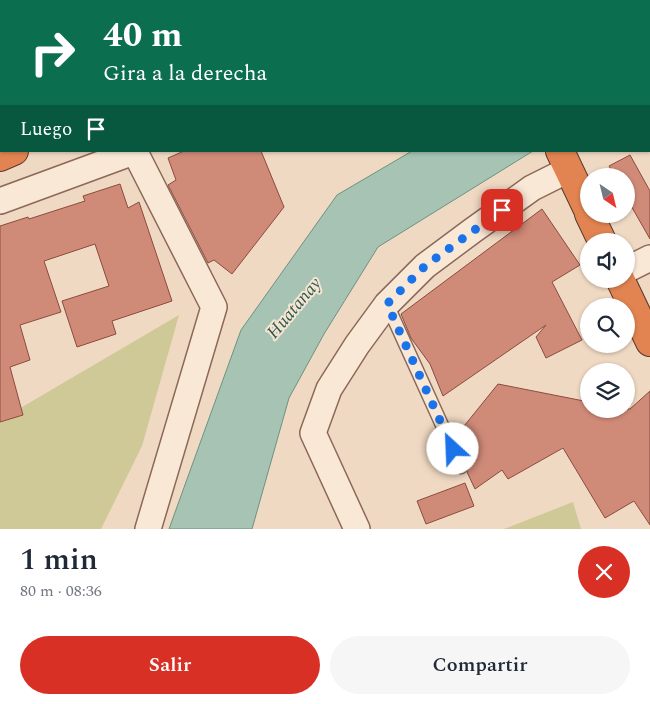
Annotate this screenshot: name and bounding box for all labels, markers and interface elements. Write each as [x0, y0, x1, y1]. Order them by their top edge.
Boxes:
text: 40 m [103, 9, 183, 62]
icon: right [20, 20, 85, 85]
text: Gira a la derecha [103, 57, 267, 90]
text: Luego [20, 115, 72, 144]
icon: arrive [82, 115, 110, 143]
north arrow [580, 168, 635, 222]
map controls [580, 168, 635, 418]
pin [481, 189, 523, 231]
icon: arrive [488, 196, 516, 224]
button: sound [580, 233, 635, 288]
water label: Huatanay [260, 271, 328, 345]
button: search [580, 298, 635, 353]
button: layers [580, 363, 635, 418]
position arrow [426, 422, 478, 474]
text: 1 min [20, 537, 98, 583]
button: close [578, 546, 630, 598]
text: 80 m · 08:36 [20, 579, 102, 603]
button: Salir [20, 636, 320, 694]
button: Compartir [330, 636, 630, 694]

